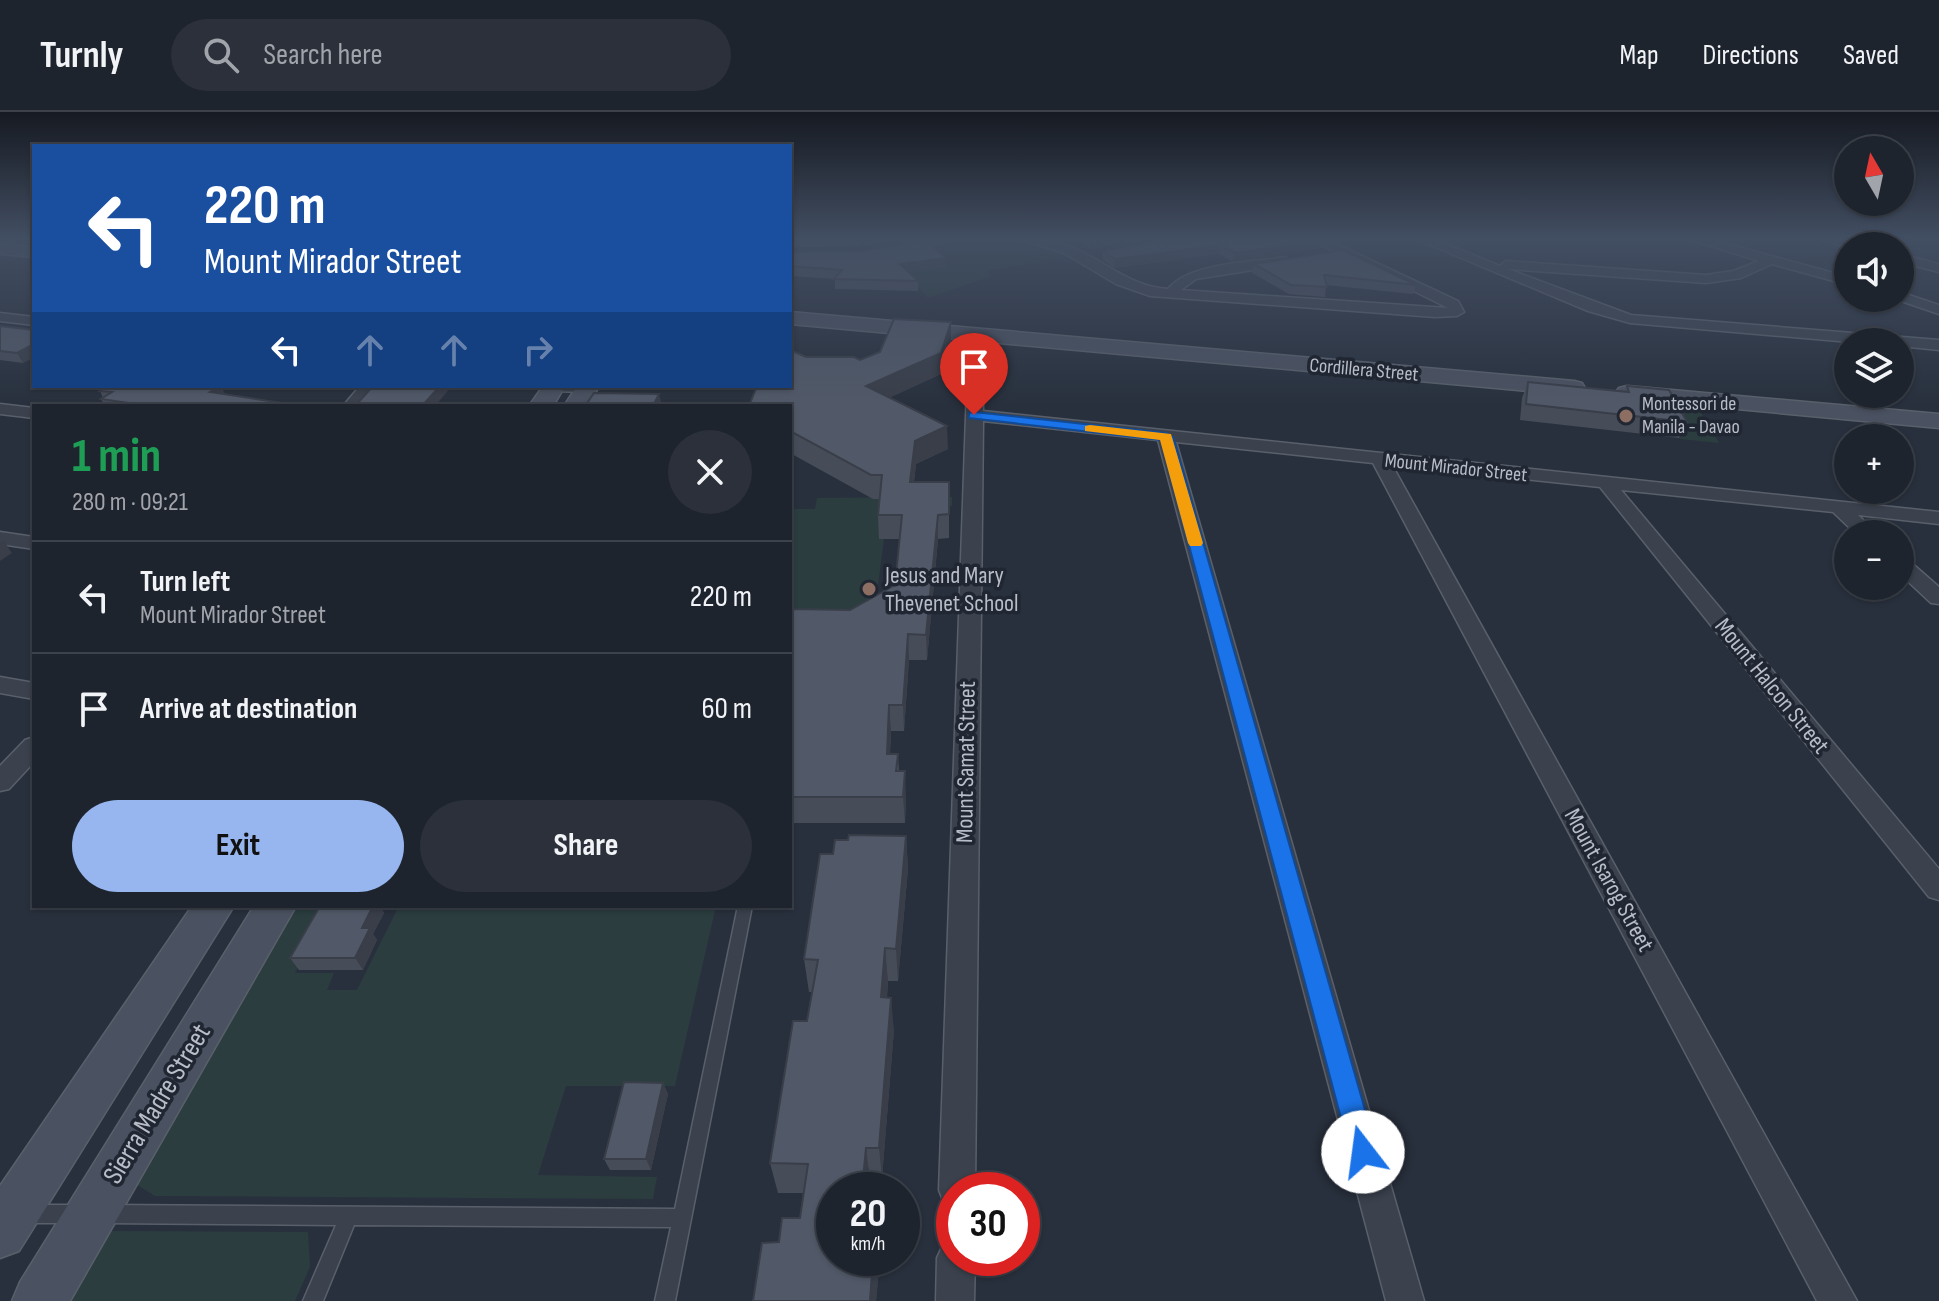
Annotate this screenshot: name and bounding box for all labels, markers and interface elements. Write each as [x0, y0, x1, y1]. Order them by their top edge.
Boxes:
search box [171, 19, 731, 91]
text: Turnly [40, 33, 123, 78]
icon: search [199, 33, 243, 77]
text: Search here [263, 37, 383, 73]
text: Map [1620, 39, 1659, 72]
text: Directions [1703, 39, 1799, 72]
text: Saved [1843, 39, 1899, 72]
north arrow [1834, 136, 1914, 216]
map controls [1834, 136, 1914, 600]
text: 220 m [204, 173, 326, 240]
icon: left [72, 176, 176, 280]
button: sound [1834, 232, 1914, 312]
text: Mount Mirador Street [204, 241, 461, 284]
icon: left [264, 328, 308, 372]
icon: ahead [348, 328, 392, 372]
icon: ahead [432, 328, 476, 372]
icon: right [516, 328, 560, 372]
button: layers [1834, 328, 1914, 408]
pin [940, 333, 1008, 415]
icon: arrive [952, 345, 996, 389]
street label: Cordillera Street [1309, 353, 1419, 387]
place label: Montessori de Manila - Davao [1642, 392, 1740, 439]
marker: Montessori de Manila - Davao [1617, 407, 1635, 425]
button: + [1834, 424, 1914, 504]
text: 1 min [72, 428, 161, 485]
button: close [668, 430, 752, 514]
street label: Mount Mirador Street [1384, 449, 1528, 487]
text: 280 m · 09:21 [72, 487, 188, 518]
button: − [1834, 520, 1914, 600]
place label: Jesus and Mary Thevenet School [884, 561, 1019, 618]
text: Turn left [140, 564, 230, 600]
icon: left [72, 575, 116, 619]
text: 220 m [690, 579, 752, 615]
marker: Jesus and Mary Thevenet School [860, 580, 878, 598]
text: Mount Mirador Street [140, 600, 326, 631]
street label: Mount Halcon Street [1709, 612, 1835, 760]
street label: Mount Samat Street [950, 681, 982, 843]
icon: arrive [72, 687, 116, 731]
text: Arrive at destination [140, 691, 357, 727]
text: 60 m [701, 691, 752, 727]
button: Exit [72, 800, 404, 892]
button: Share [420, 800, 752, 892]
street label: Mount Isarog Street [1558, 803, 1660, 957]
street label: Sierra Madre Street [96, 1018, 218, 1190]
position arrow [1321, 1110, 1405, 1194]
speed limit sign: 30 [936, 1172, 1040, 1276]
text: 20 [850, 1190, 886, 1238]
text: km/h [851, 1232, 885, 1256]

